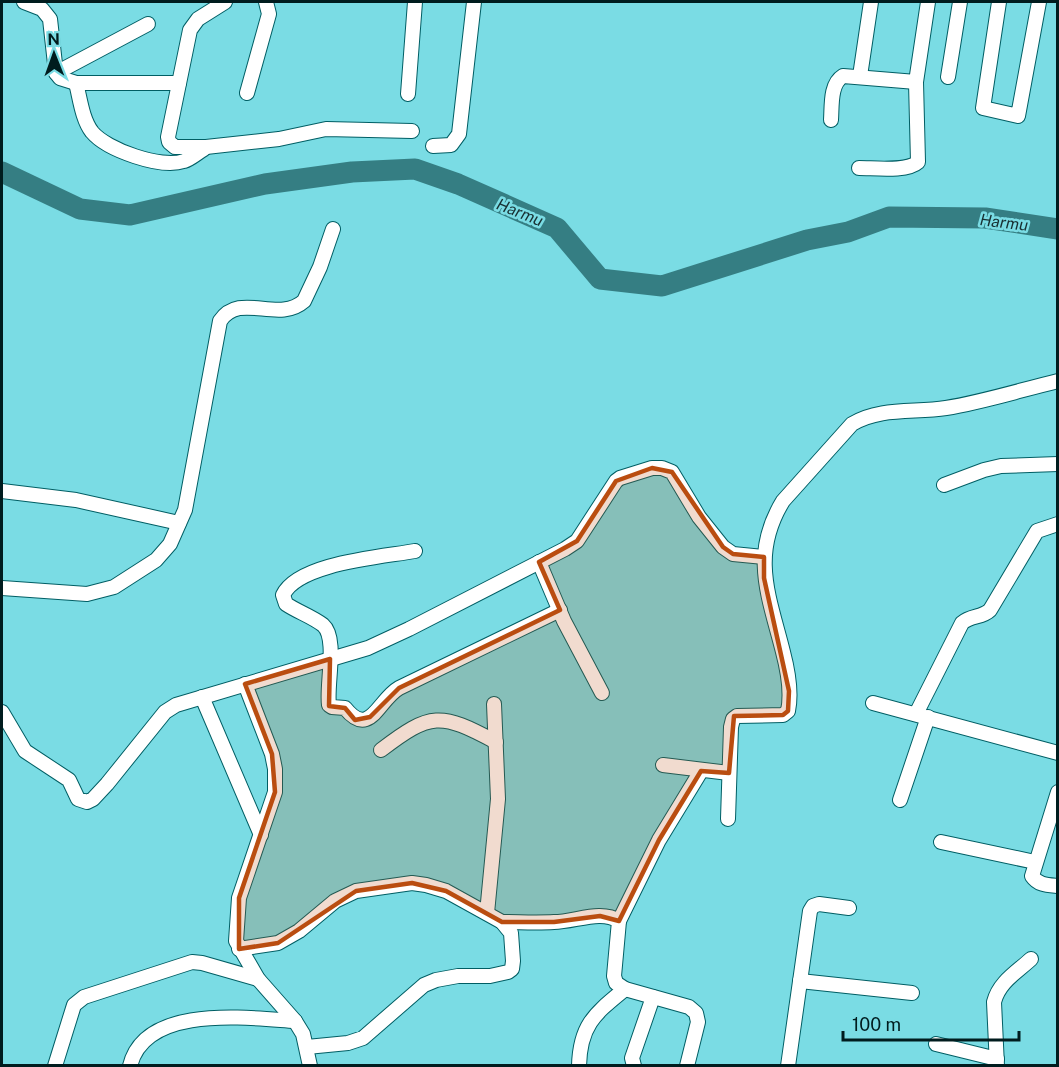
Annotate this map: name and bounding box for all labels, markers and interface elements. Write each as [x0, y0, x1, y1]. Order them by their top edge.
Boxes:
north arrow [24, 24, 84, 84]
text: N [47, 30, 60, 49]
water label: Harmu [494, 195, 546, 230]
water label: Harmu [979, 210, 1029, 235]
scale bar [843, 1004, 1018, 1042]
text: 100 m [852, 1014, 901, 1035]

